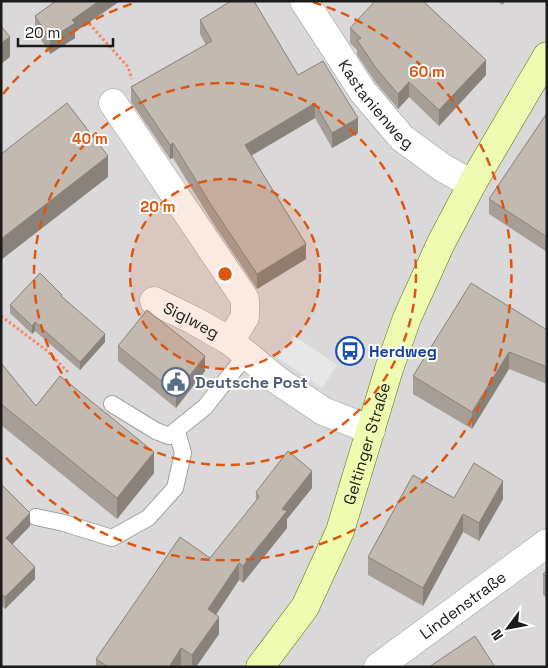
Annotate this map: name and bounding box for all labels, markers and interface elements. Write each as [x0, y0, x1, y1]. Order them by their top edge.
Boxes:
scale bar [18, 15, 112, 47]
text: 20 m [25, 23, 60, 42]
street label: Kastanienweg [334, 56, 417, 154]
text: 60 m [409, 62, 445, 81]
text: 40 m [72, 129, 108, 148]
text: 20 m [140, 197, 176, 216]
centre of rings [216, 265, 234, 283]
street label: Siglweg [160, 297, 223, 344]
bus stop icon: Herdweg [335, 336, 365, 366]
place label: Herdweg [369, 341, 437, 362]
public building icon: Deutsche Post [161, 367, 191, 397]
place label: Deutsche Post [195, 372, 308, 393]
street label: Geltinger Straße [339, 380, 395, 507]
street label: Lindenstraße [416, 567, 510, 644]
north arrow [483, 603, 533, 653]
text: N [487, 626, 507, 644]

